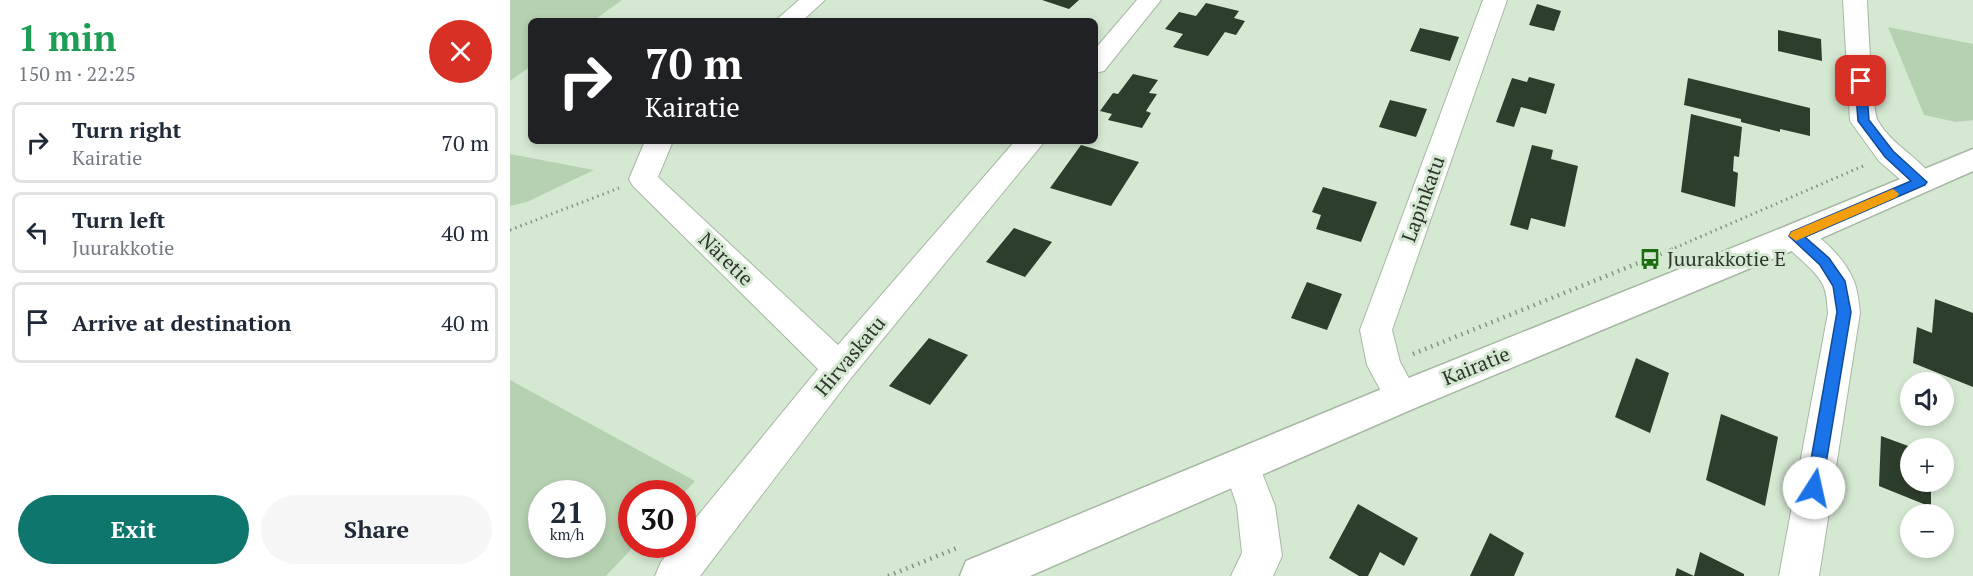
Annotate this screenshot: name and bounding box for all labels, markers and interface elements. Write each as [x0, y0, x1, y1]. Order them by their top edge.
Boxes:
text: 1 min [18, 14, 116, 61]
button: close [429, 20, 492, 83]
text: 70 m [645, 35, 743, 91]
icon: right [546, 42, 624, 120]
pin [1835, 55, 1886, 106]
text: 150 m · 22:25 [18, 60, 136, 87]
icon: arrive [1844, 64, 1877, 97]
text: Kairatie [645, 89, 740, 125]
text: Turn right [72, 115, 181, 144]
icon: right [21, 126, 54, 159]
text: 70 m [441, 128, 489, 157]
text: Kairatie [72, 144, 142, 171]
street label: Lapinkatu [1395, 152, 1451, 246]
text: Turn left [72, 205, 165, 234]
icon: left [21, 216, 54, 249]
text: 40 m [441, 218, 489, 247]
street label: Näretie [693, 226, 759, 291]
text: Juurakkotie [72, 234, 174, 261]
place label: Juurakkotie E [1667, 245, 1786, 272]
bus stop icon: Juurakkotie E [1638, 247, 1662, 271]
icon: arrive [21, 306, 54, 339]
text: Arrive at destination [72, 308, 291, 337]
text: 40 m [441, 308, 489, 337]
street label: Hirvaskatu [808, 310, 891, 401]
street label: Kairatie [1438, 340, 1513, 391]
map controls [1900, 372, 1954, 558]
button: sound [1900, 372, 1954, 426]
button: + [1900, 438, 1954, 492]
position arrow [1782, 456, 1846, 520]
speed limit sign: 30 [618, 480, 696, 558]
text: 21 [550, 492, 584, 532]
button: Exit [18, 495, 249, 564]
button: Share [261, 495, 492, 564]
button: − [1900, 504, 1954, 558]
text: km/h [550, 524, 584, 544]

